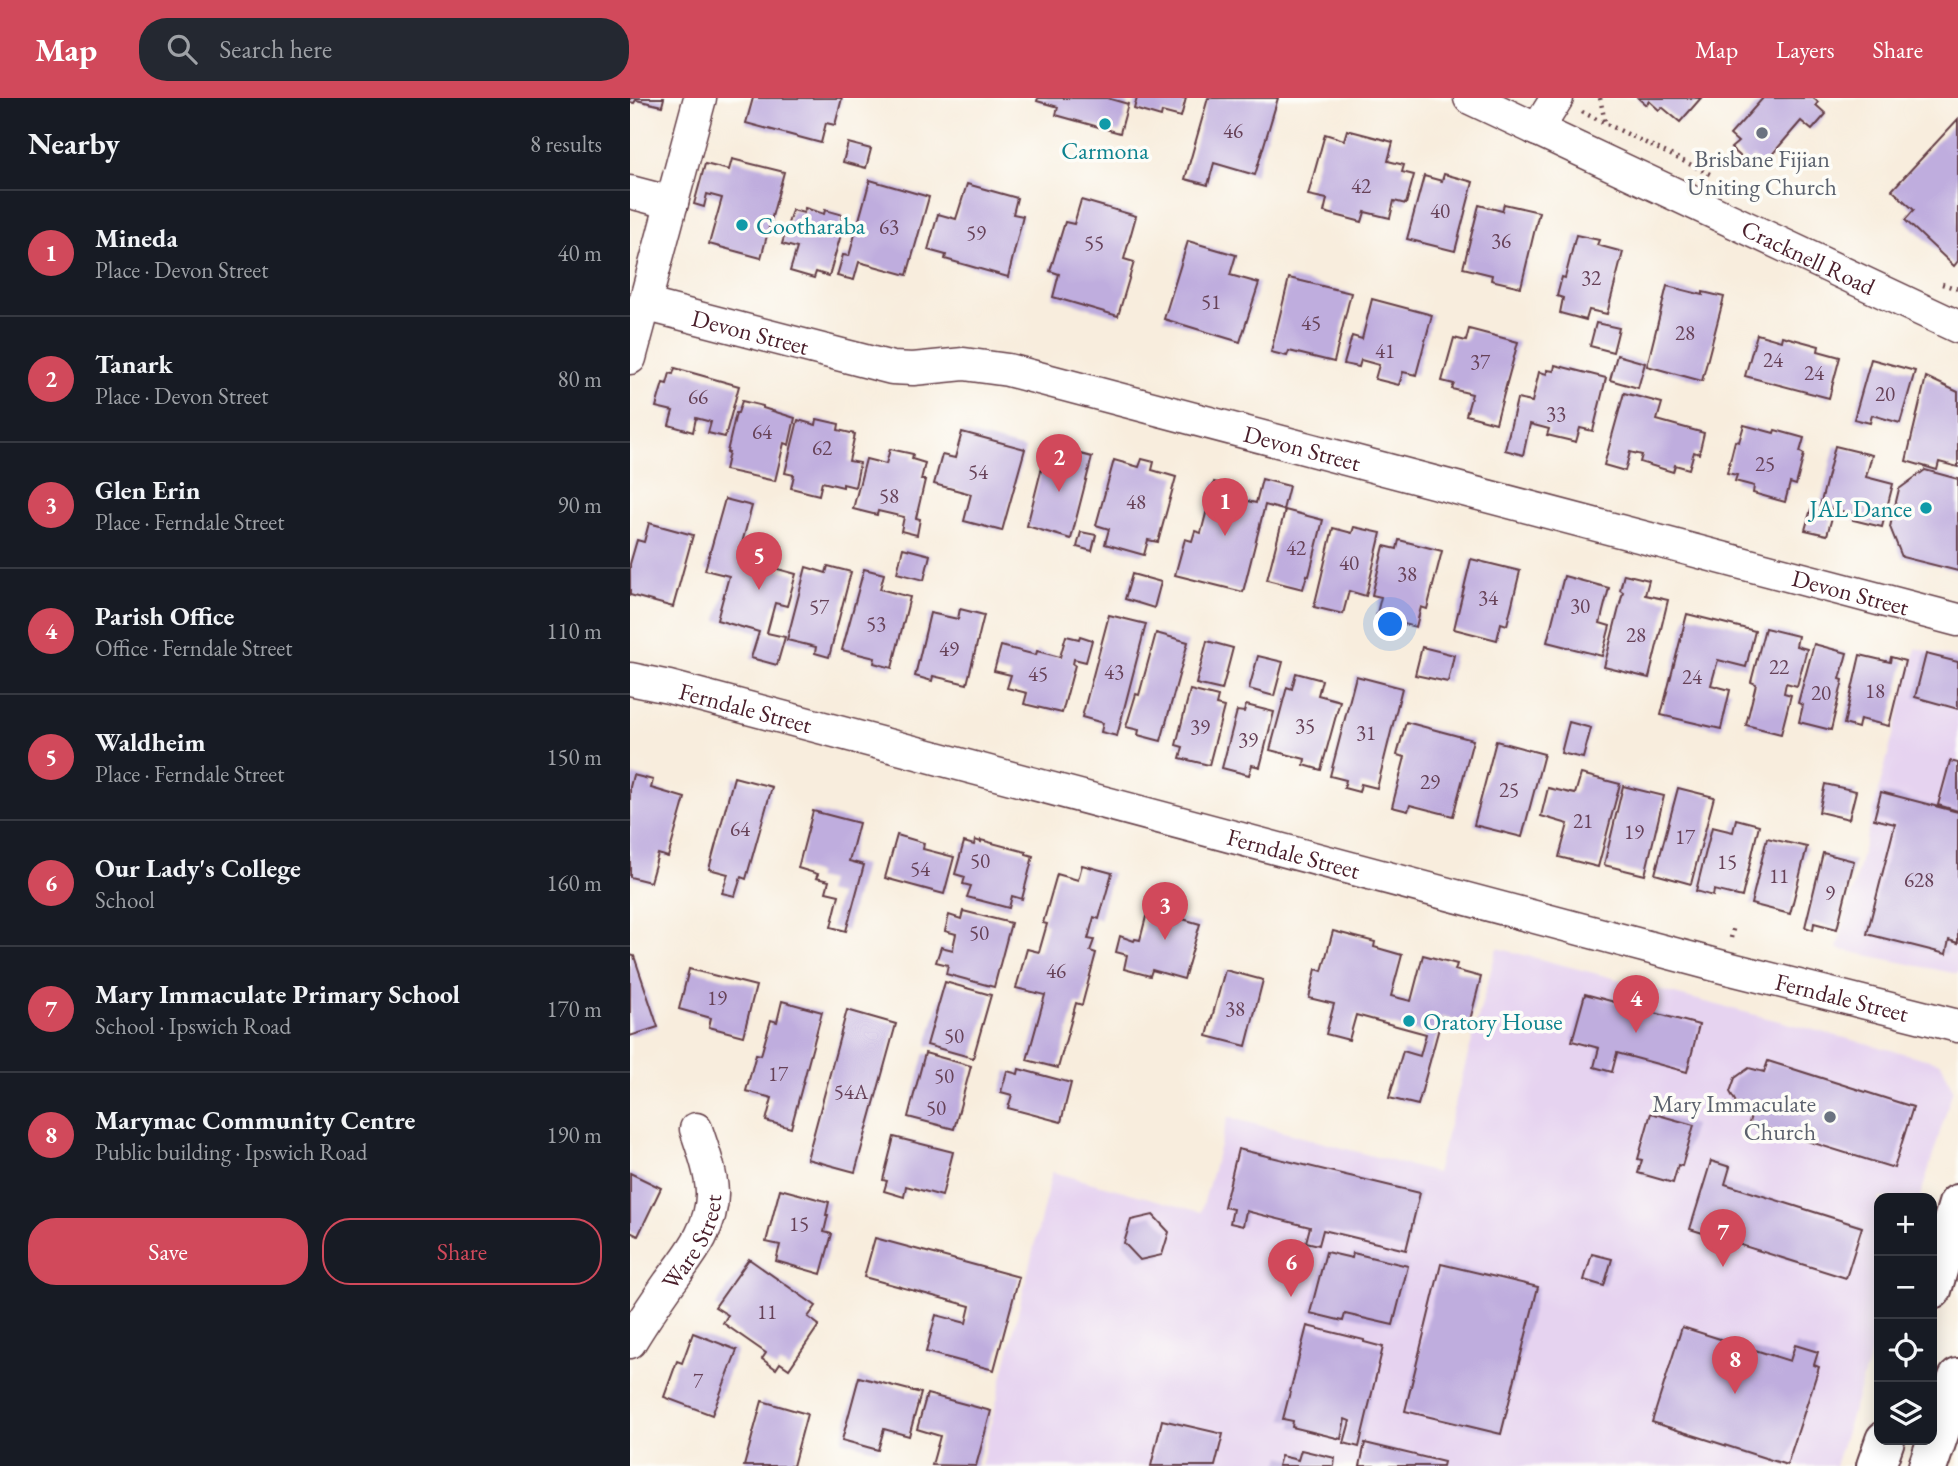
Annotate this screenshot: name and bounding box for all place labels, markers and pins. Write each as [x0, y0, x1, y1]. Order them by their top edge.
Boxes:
marker: Carmona [1097, 116, 1113, 132]
marker: Brisbane Fijian Uniting Church [1754, 125, 1770, 141]
place label: Carmona [1061, 135, 1149, 166]
place label: Brisbane Fijian Uniting Church [1687, 143, 1837, 202]
place label: Cootharaba [756, 210, 866, 241]
marker: Cootharaba [734, 217, 750, 233]
pin: 2 [1036, 434, 1082, 492]
pin: 1 [1202, 478, 1248, 536]
place label: JAL Dance [1807, 493, 1912, 524]
marker: JAL Dance [1918, 500, 1934, 516]
pin: 5 [736, 532, 782, 590]
pin: 3 [1142, 882, 1188, 940]
pin: 4 [1613, 975, 1659, 1033]
place label: Oratory House [1423, 1006, 1563, 1037]
marker: Oratory House [1401, 1013, 1417, 1029]
place label: Mary Immaculate Church [1652, 1088, 1816, 1147]
marker: Mary Immaculate Church [1822, 1109, 1838, 1125]
pin: 7 [1700, 1209, 1746, 1267]
pin: 6 [1268, 1239, 1314, 1297]
pin: 8 [1712, 1336, 1758, 1394]

